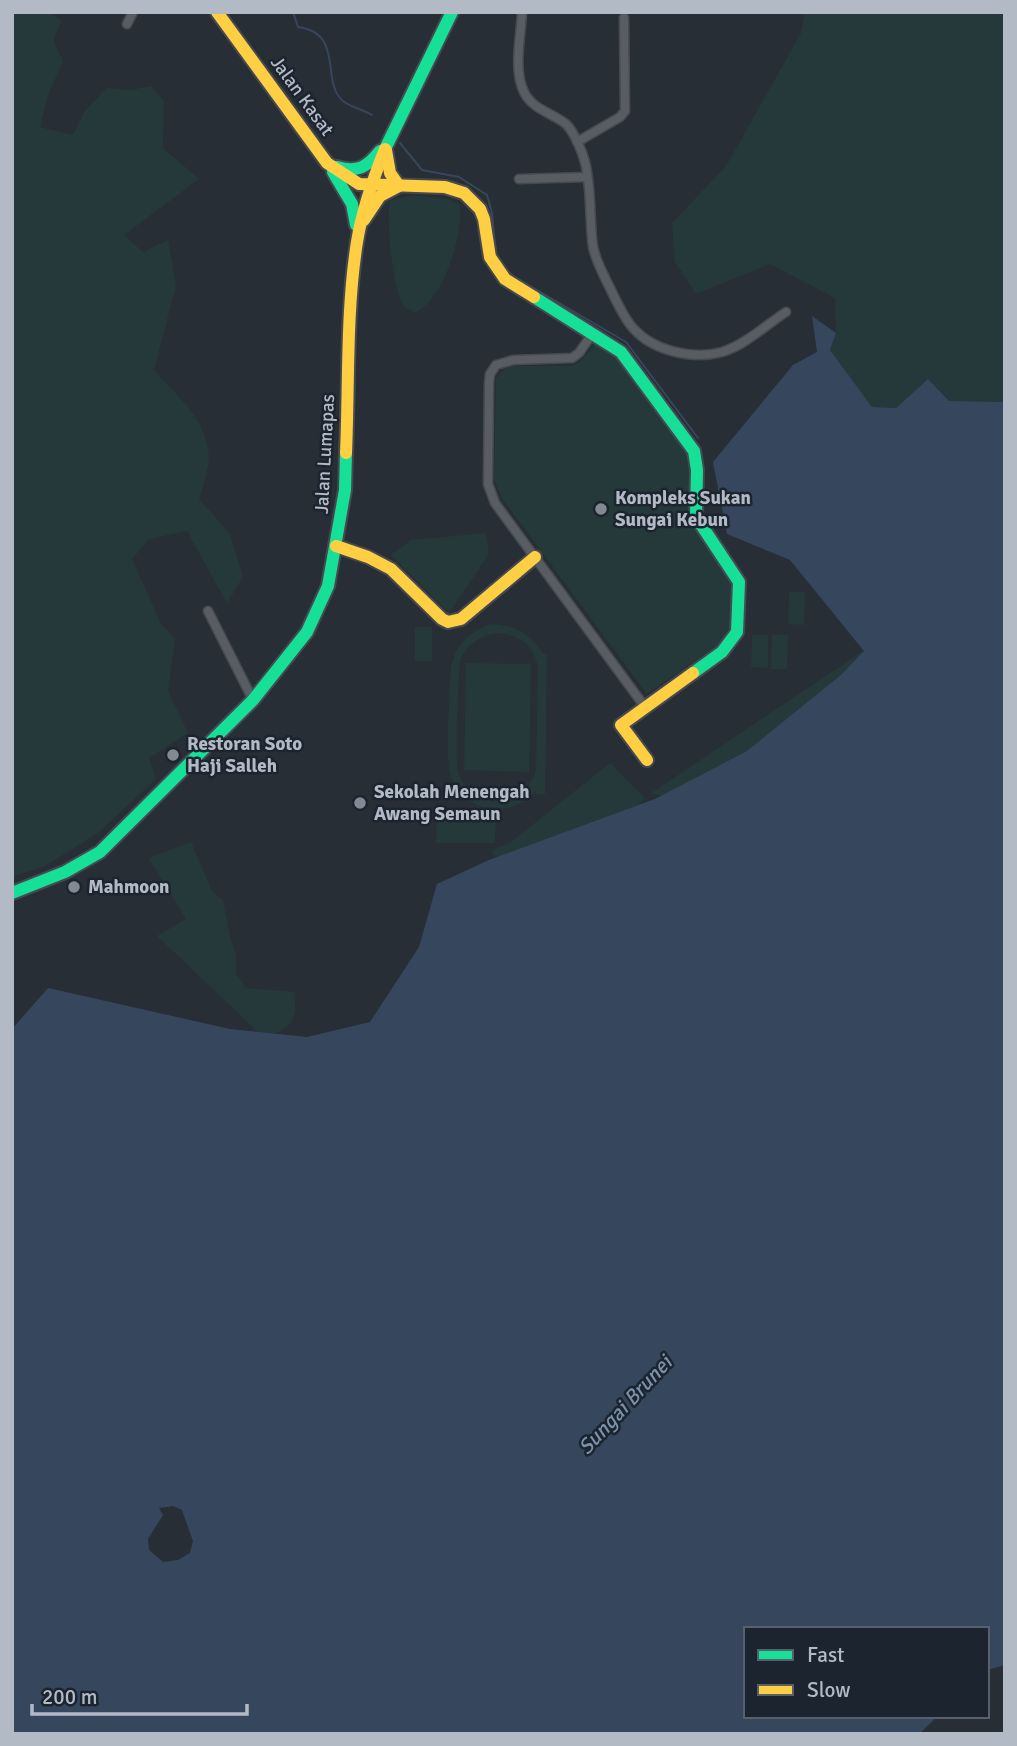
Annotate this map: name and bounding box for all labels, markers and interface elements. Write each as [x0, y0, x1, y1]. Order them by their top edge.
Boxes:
street label: Jalan Kasat [265, 51, 339, 141]
street label: Jalan Lumapas [310, 393, 340, 515]
place label: Kompleks Sukan Sungai Kebun [615, 486, 751, 532]
marker: Kompleks Sukan Sungai Kebun [593, 501, 609, 517]
place label: Restoran Soto Haji Salleh [187, 732, 302, 778]
marker: Restoran Soto Haji Salleh [165, 747, 181, 763]
place label: Sekolah Menengah Awang Semaun [374, 780, 530, 826]
marker: Sekolah Menengah Awang Semaun [352, 795, 368, 811]
place label: Mahmoon [88, 875, 170, 899]
marker: Mahmoon [66, 879, 82, 895]
water label: Sungai Brunei [573, 1348, 679, 1460]
legend [744, 1627, 989, 1718]
text: Fast [807, 1642, 844, 1668]
scale bar [32, 1672, 247, 1716]
text: Slow [807, 1677, 851, 1703]
text: 200 m [42, 1684, 97, 1710]

